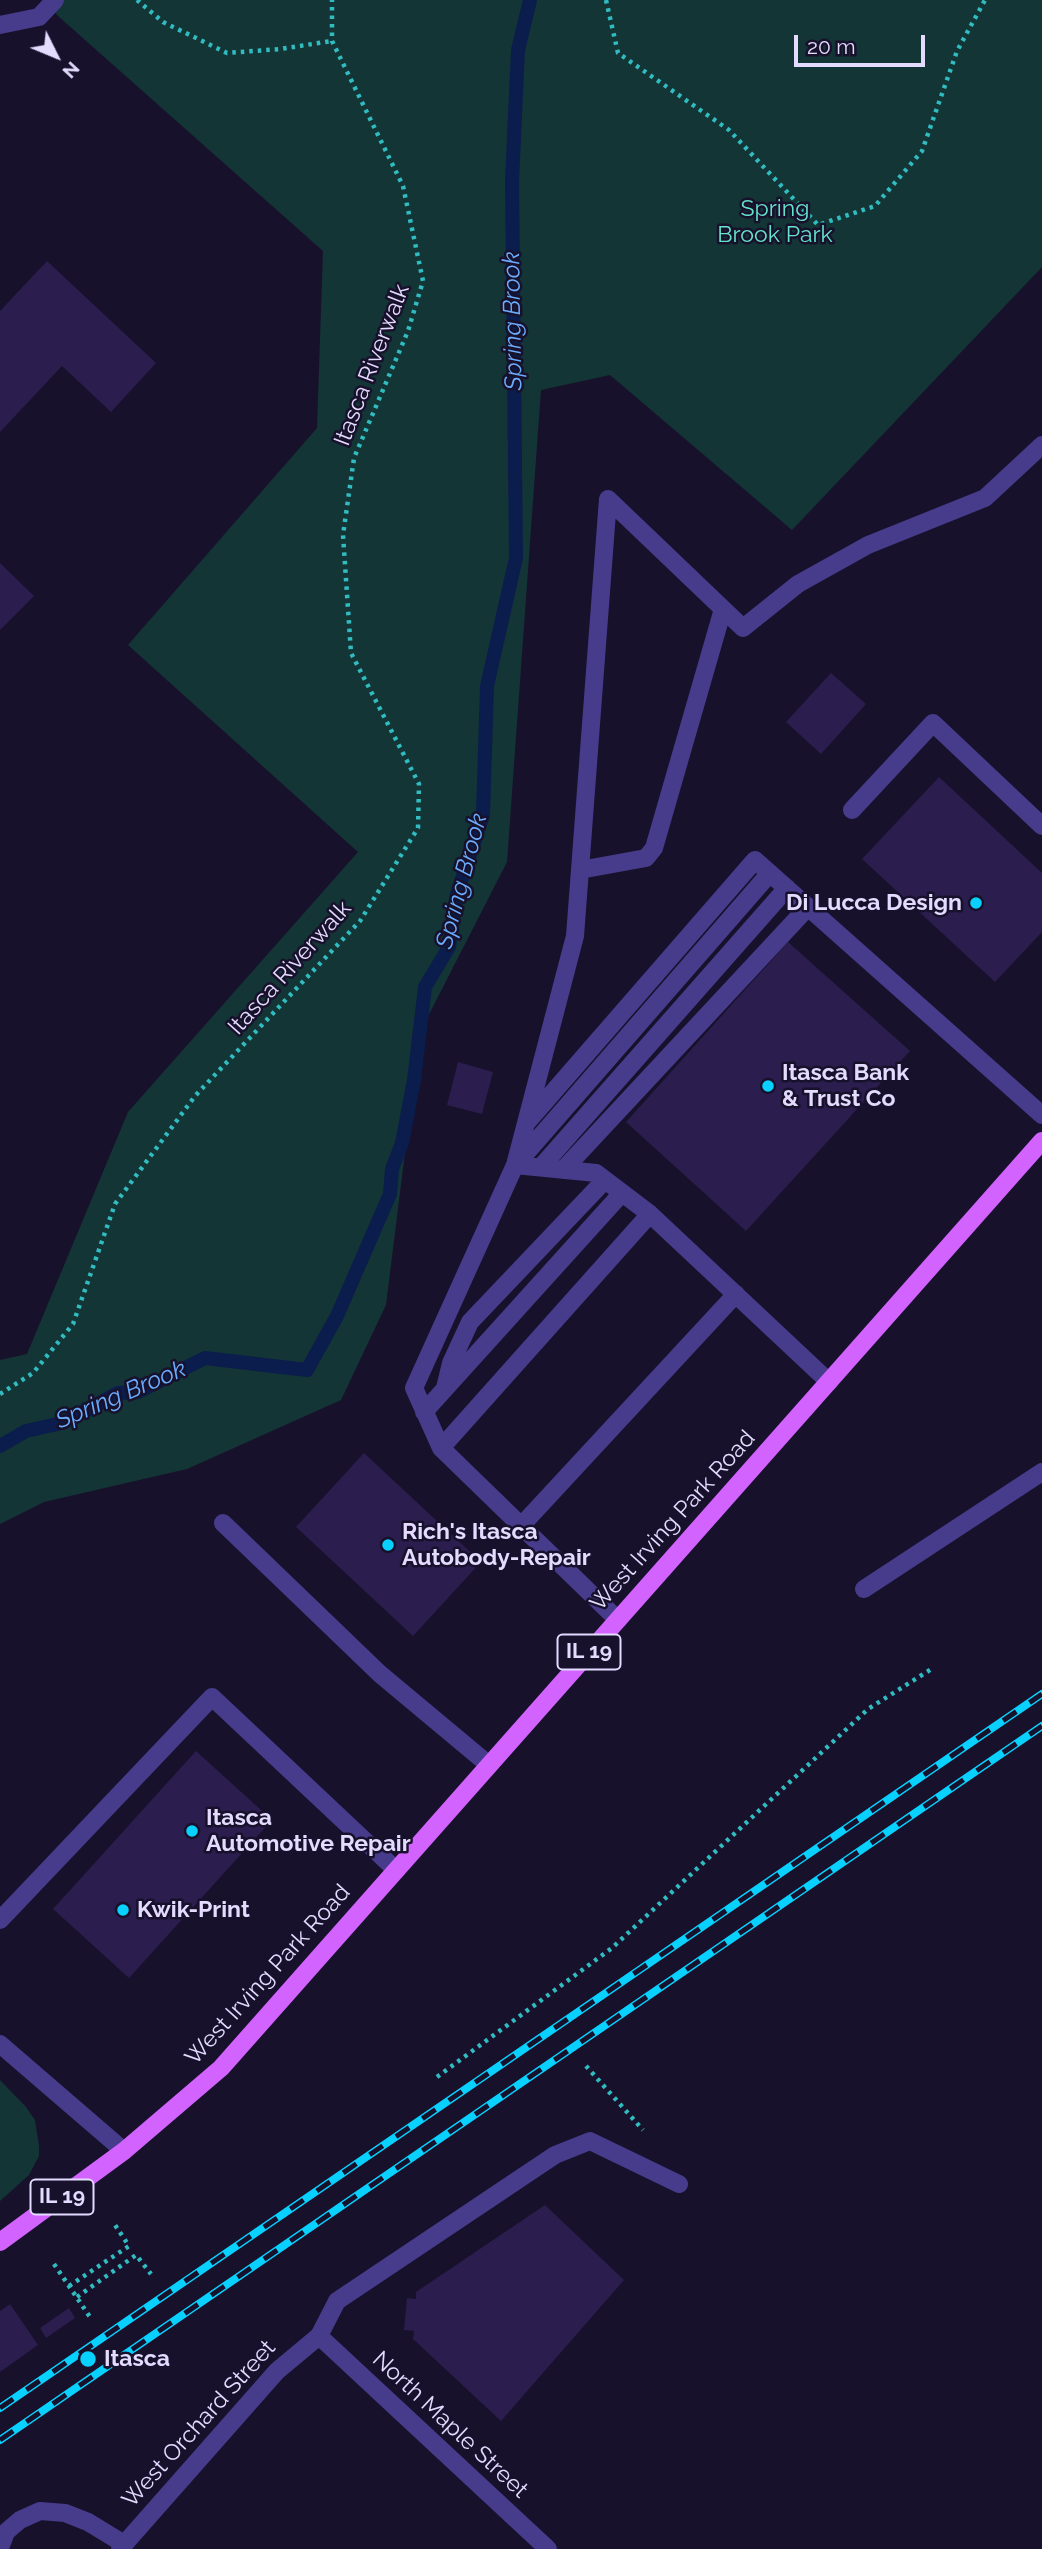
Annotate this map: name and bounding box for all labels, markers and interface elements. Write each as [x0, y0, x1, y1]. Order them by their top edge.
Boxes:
north arrow [21, 21, 91, 91]
scale bar [797, 21, 928, 65]
text: 20 m [807, 34, 855, 59]
text: N [58, 58, 84, 83]
park label: Spring Brook Park [717, 195, 833, 249]
water label: Spring Brook [497, 251, 529, 391]
street label: Itasca Riverwalk [329, 280, 415, 450]
water label: Spring Brook [430, 810, 494, 952]
place label: Di Lucca Design [786, 889, 962, 917]
street label: Itasca Riverwalk [223, 895, 357, 1041]
marker: Di Lucca Design [968, 895, 984, 911]
place label: Itasca Bank & Trust Co [782, 1059, 909, 1113]
marker: Itasca Bank & Trust Co [760, 1078, 776, 1094]
water label: Spring Brook [51, 1355, 191, 1435]
street label: West Irving Park Road [585, 1425, 761, 1617]
place label: Rich's Itasca Autobody-Repair [402, 1518, 591, 1572]
marker: Rich's Itasca Autobody-Repair [380, 1537, 396, 1553]
road number: IL 19 [558, 1634, 620, 1670]
place label: Itasca Automotive Repair [206, 1804, 411, 1858]
marker: Itasca Automotive Repair [184, 1823, 200, 1839]
street label: West Irving Park Road [180, 1879, 356, 2071]
place label: Kwik-Print [137, 1896, 250, 1924]
marker: Kwik-Print [115, 1902, 131, 1918]
road number: IL 19 [31, 2180, 94, 2214]
street label: West Orchard Street [117, 2335, 281, 2513]
place label: Itasca [104, 2345, 170, 2373]
street label: North Maple Street [367, 2346, 533, 2504]
marker: Itasca [78, 2349, 98, 2369]

